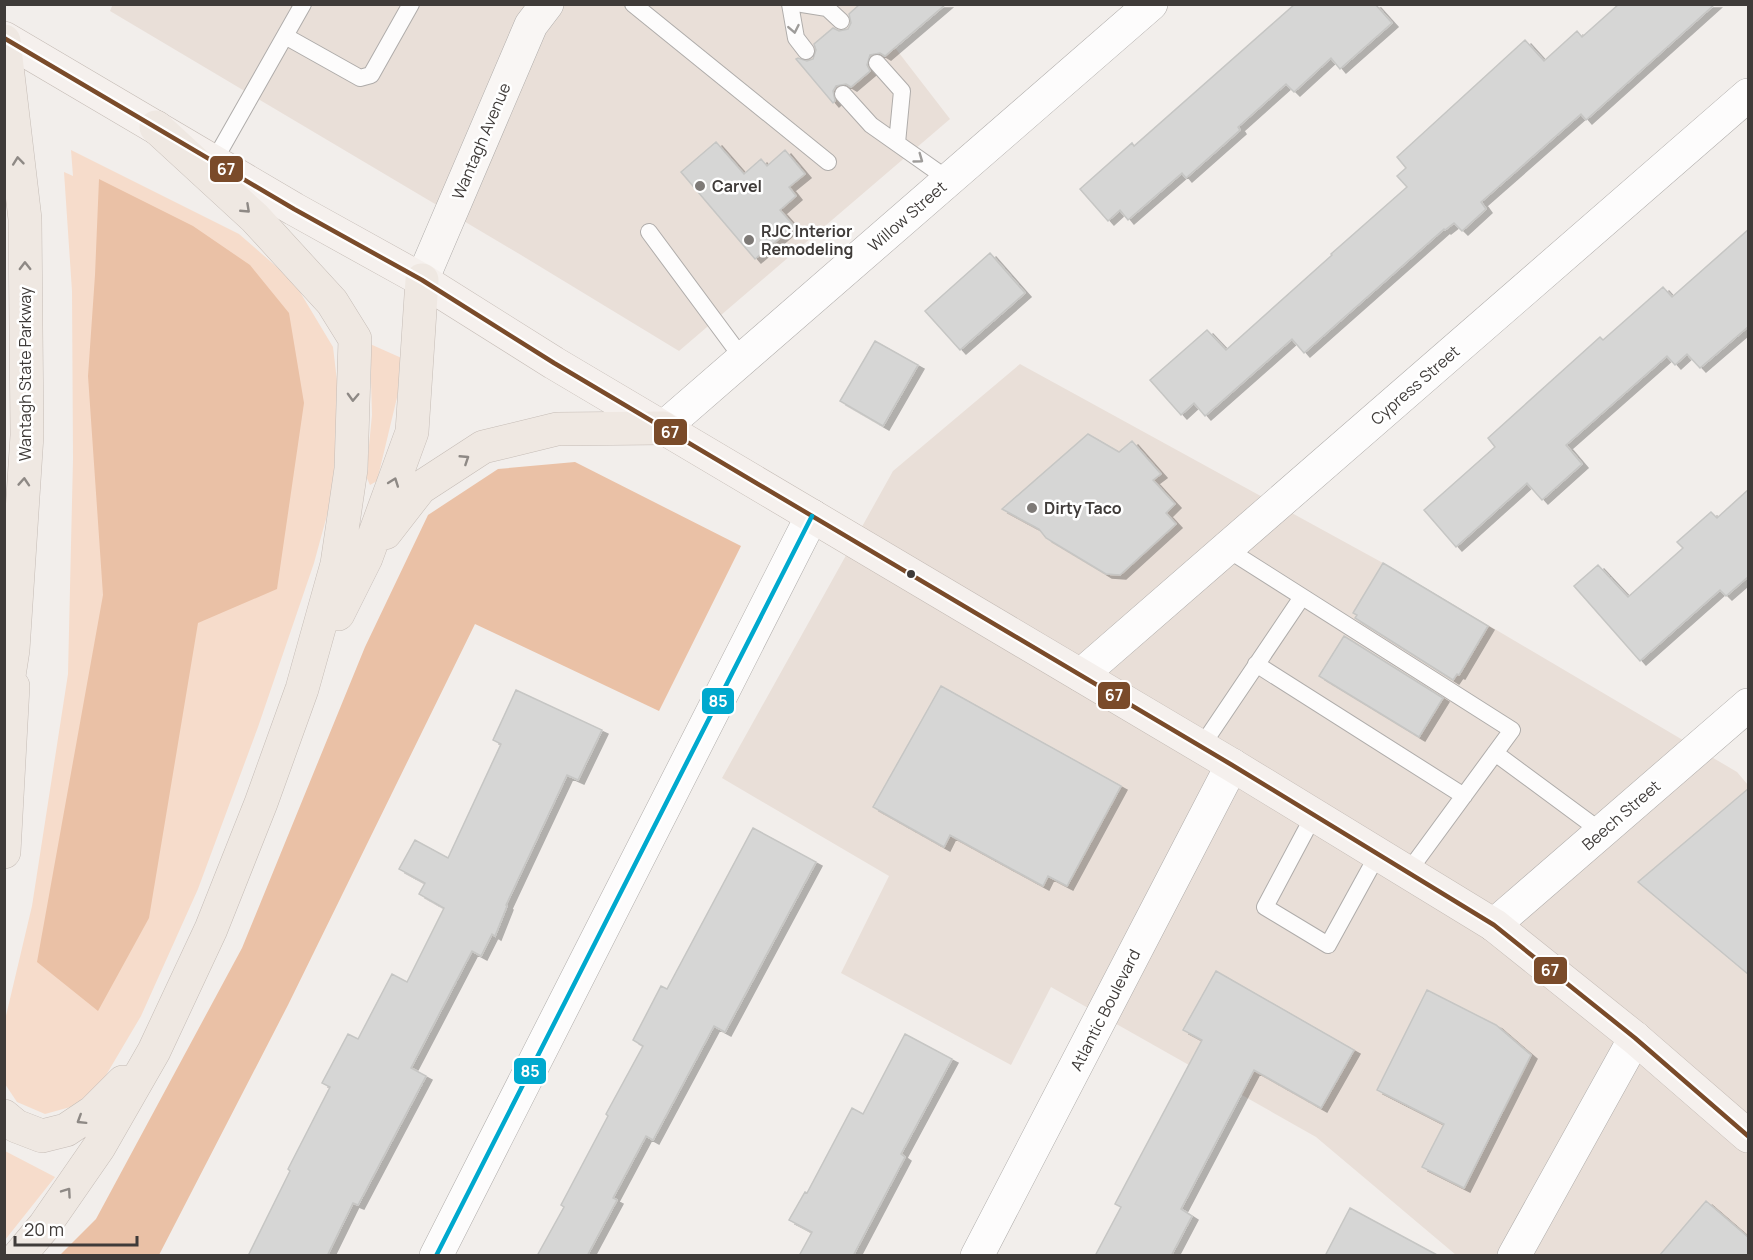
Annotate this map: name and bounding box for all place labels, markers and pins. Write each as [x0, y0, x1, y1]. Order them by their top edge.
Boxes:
place label: Carvel [712, 175, 762, 197]
marker: Carvel [693, 179, 707, 193]
place label: RJC Interior Remodeling [761, 220, 853, 260]
marker: RJC Interior Remodeling [742, 233, 756, 247]
place label: Dirty Taco [1044, 497, 1122, 519]
marker: Dirty Taco [1025, 501, 1039, 515]
unlabelled marker [905, 568, 917, 580]

